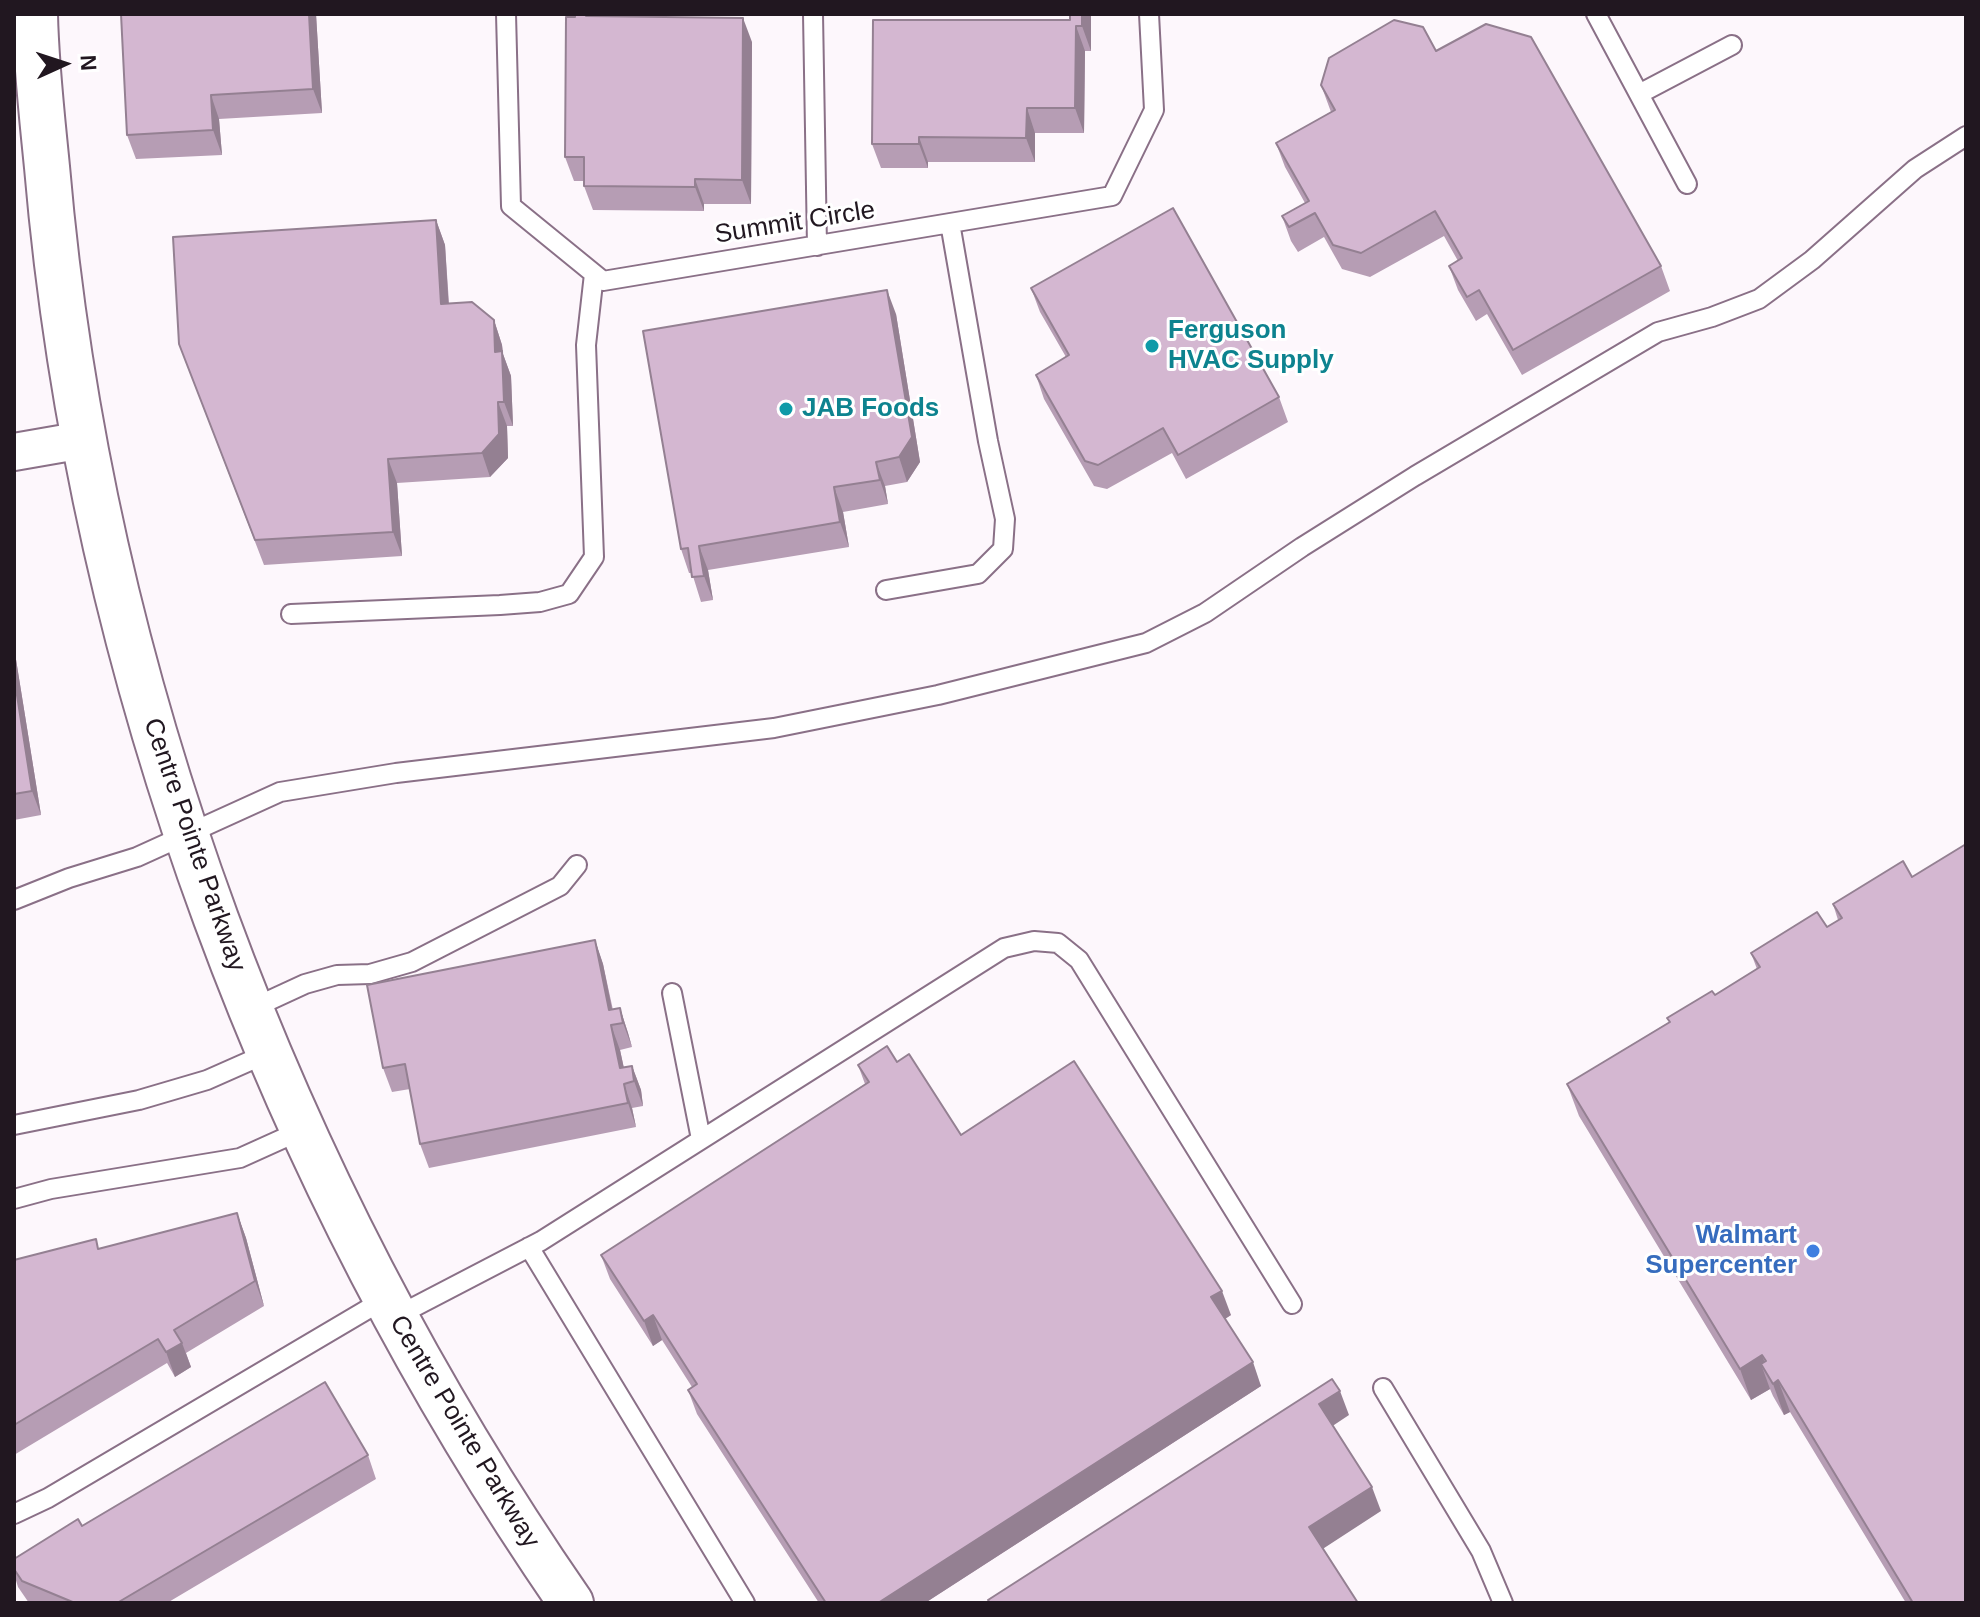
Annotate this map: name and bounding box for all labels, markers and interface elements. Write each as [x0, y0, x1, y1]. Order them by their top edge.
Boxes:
north arrow [24, 24, 104, 104]
text: N [76, 54, 101, 71]
street label: Summit Circle [713, 195, 877, 251]
place label: Ferguson HVAC Supply [1168, 315, 1334, 376]
marker: Ferguson HVAC Supply [1143, 337, 1161, 355]
place label: JAB Foods [802, 393, 939, 425]
marker: JAB Foods [777, 400, 795, 418]
street label: Centre Pointe Parkway [136, 714, 252, 976]
place label: Walmart Supercenter [1645, 1220, 1797, 1282]
marker: Walmart Supercenter [1804, 1242, 1822, 1260]
street label: Centre Pointe Parkway [382, 1310, 546, 1554]

